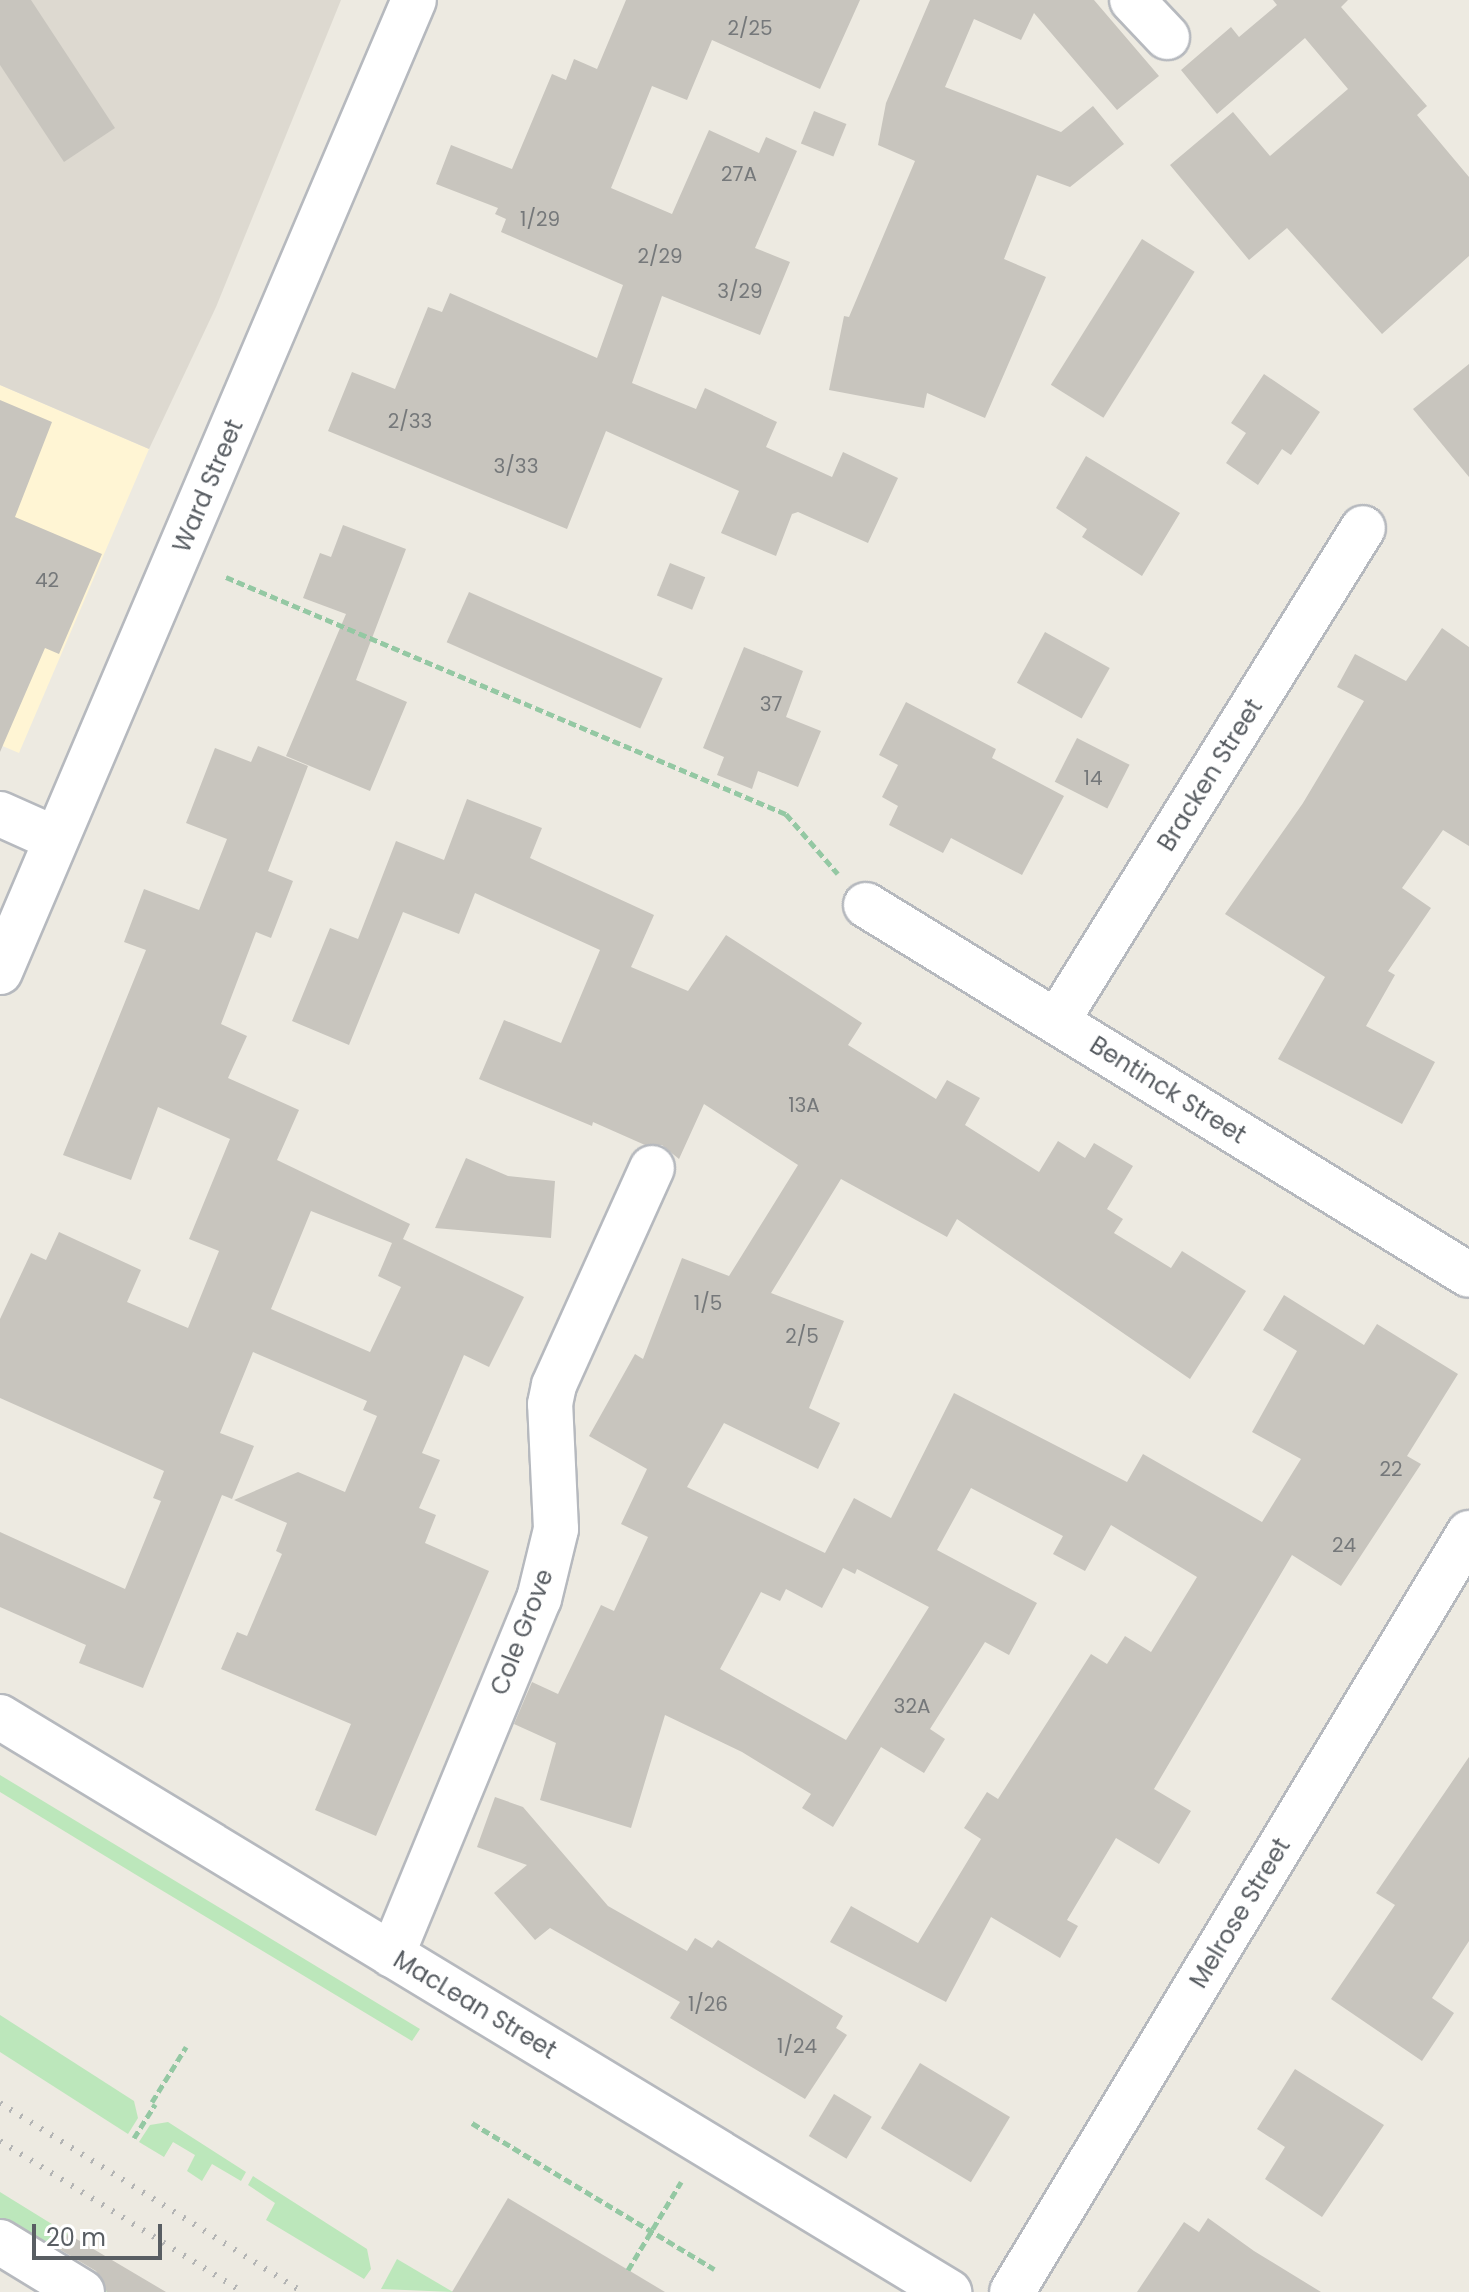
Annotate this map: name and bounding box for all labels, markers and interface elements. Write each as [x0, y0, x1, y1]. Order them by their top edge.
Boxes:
house number: 2/25 [727, 16, 773, 40]
house number: 27A [721, 162, 757, 186]
house number: 1/29 [520, 207, 560, 231]
house number: 2/29 [637, 244, 683, 268]
house number: 3/29 [717, 279, 763, 303]
house number: 2/33 [388, 409, 432, 433]
street label: Ward Street [167, 415, 249, 557]
house number: 3/33 [494, 454, 538, 478]
house number: 42 [35, 568, 59, 592]
house number: 37 [760, 692, 782, 716]
street label: Bracken Street [1152, 694, 1268, 856]
house number: 14 [1084, 766, 1102, 790]
street label: Bentinck Street [1085, 1030, 1251, 1150]
house number: 13A [788, 1093, 820, 1117]
house number: 1/5 [694, 1291, 722, 1315]
house number: 2/5 [785, 1324, 819, 1348]
house number: 22 [1380, 1457, 1402, 1481]
house number: 24 [1332, 1533, 1356, 1557]
street label: Cole Grove [485, 1565, 559, 1699]
house number: 32A [894, 1694, 930, 1718]
street label: Melrose Street [1184, 1833, 1296, 1993]
street label: MacLean Street [388, 1945, 562, 2065]
house number: 1/26 [688, 1992, 728, 2016]
house number: 1/24 [777, 2034, 817, 2058]
scale bar [36, 2208, 166, 2258]
text: 20 m [46, 2221, 106, 2254]

